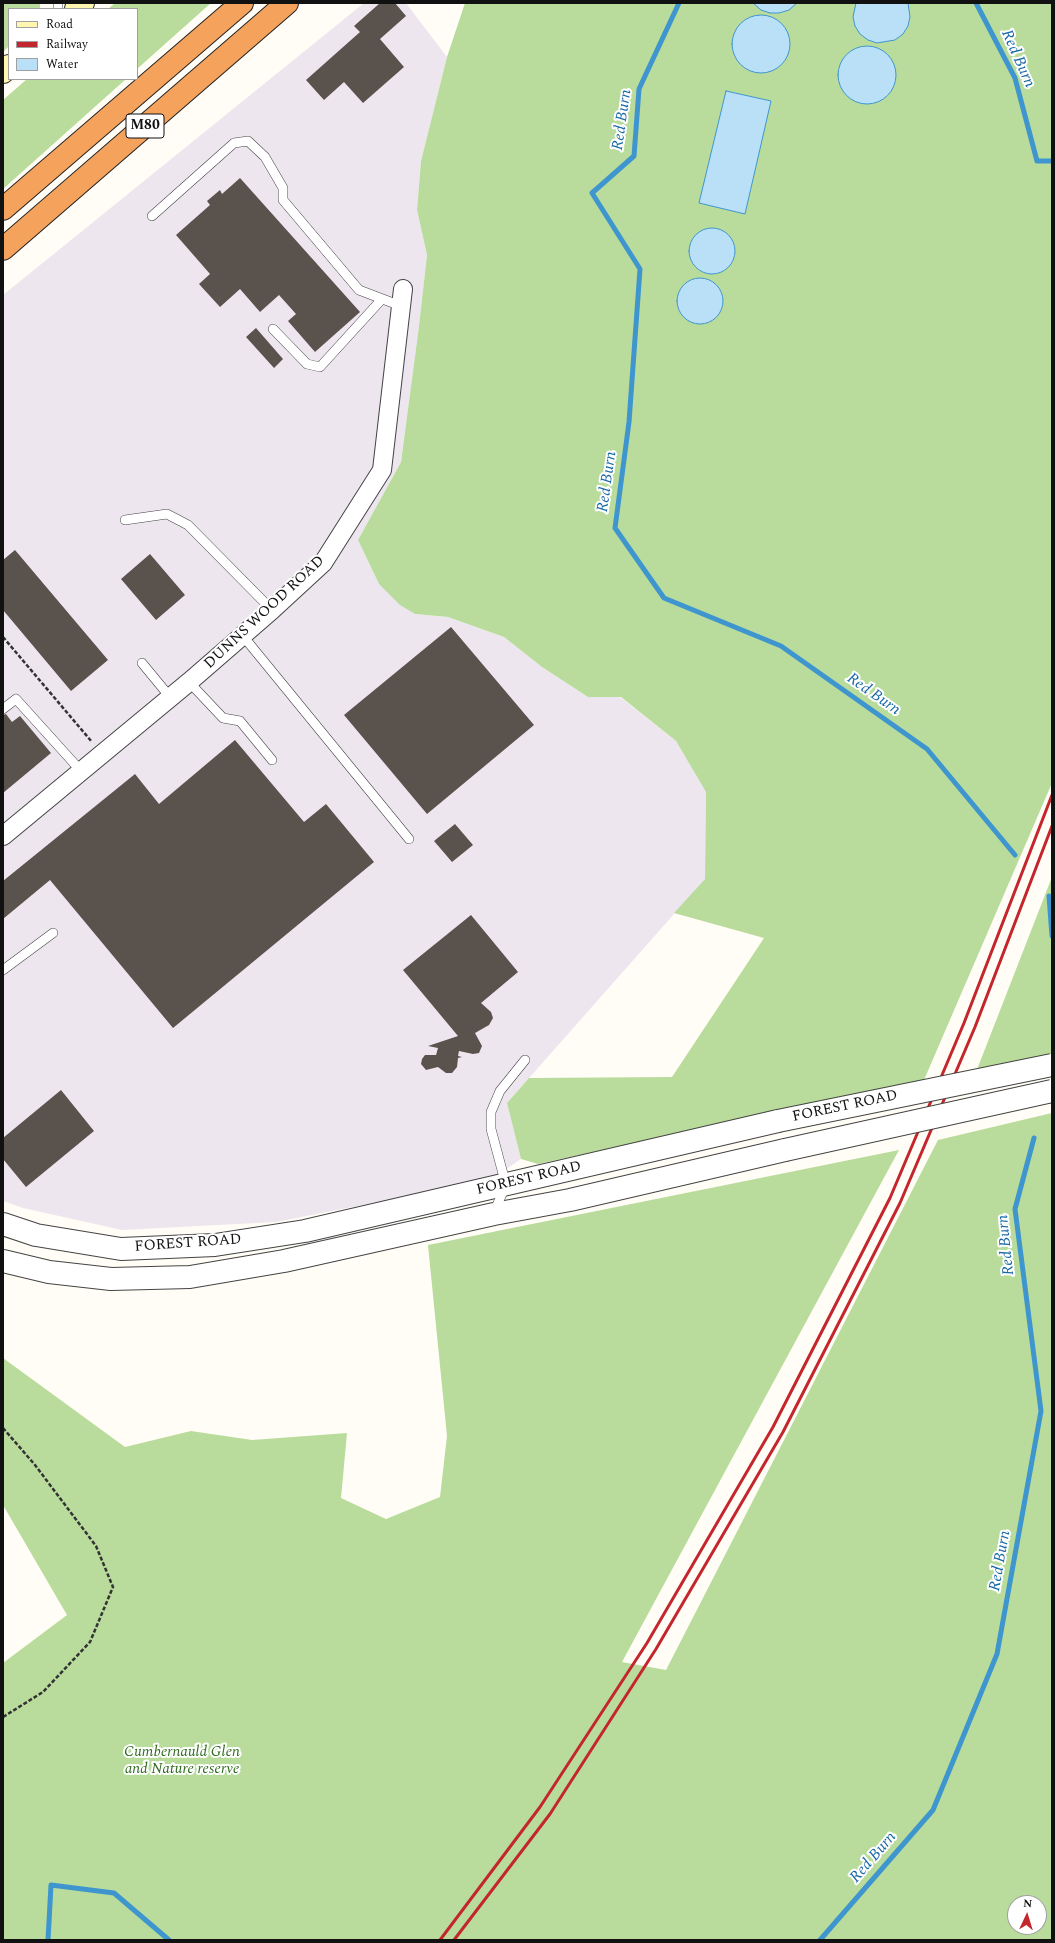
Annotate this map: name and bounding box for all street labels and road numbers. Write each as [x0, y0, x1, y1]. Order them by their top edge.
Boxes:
road number: M80 [126, 114, 164, 138]
street label: DUNNS WOOD ROAD [201, 553, 329, 673]
street label: FOREST ROAD [791, 1087, 899, 1127]
street label: FOREST ROAD [475, 1158, 583, 1200]
street label: FOREST ROAD [134, 1231, 242, 1257]

